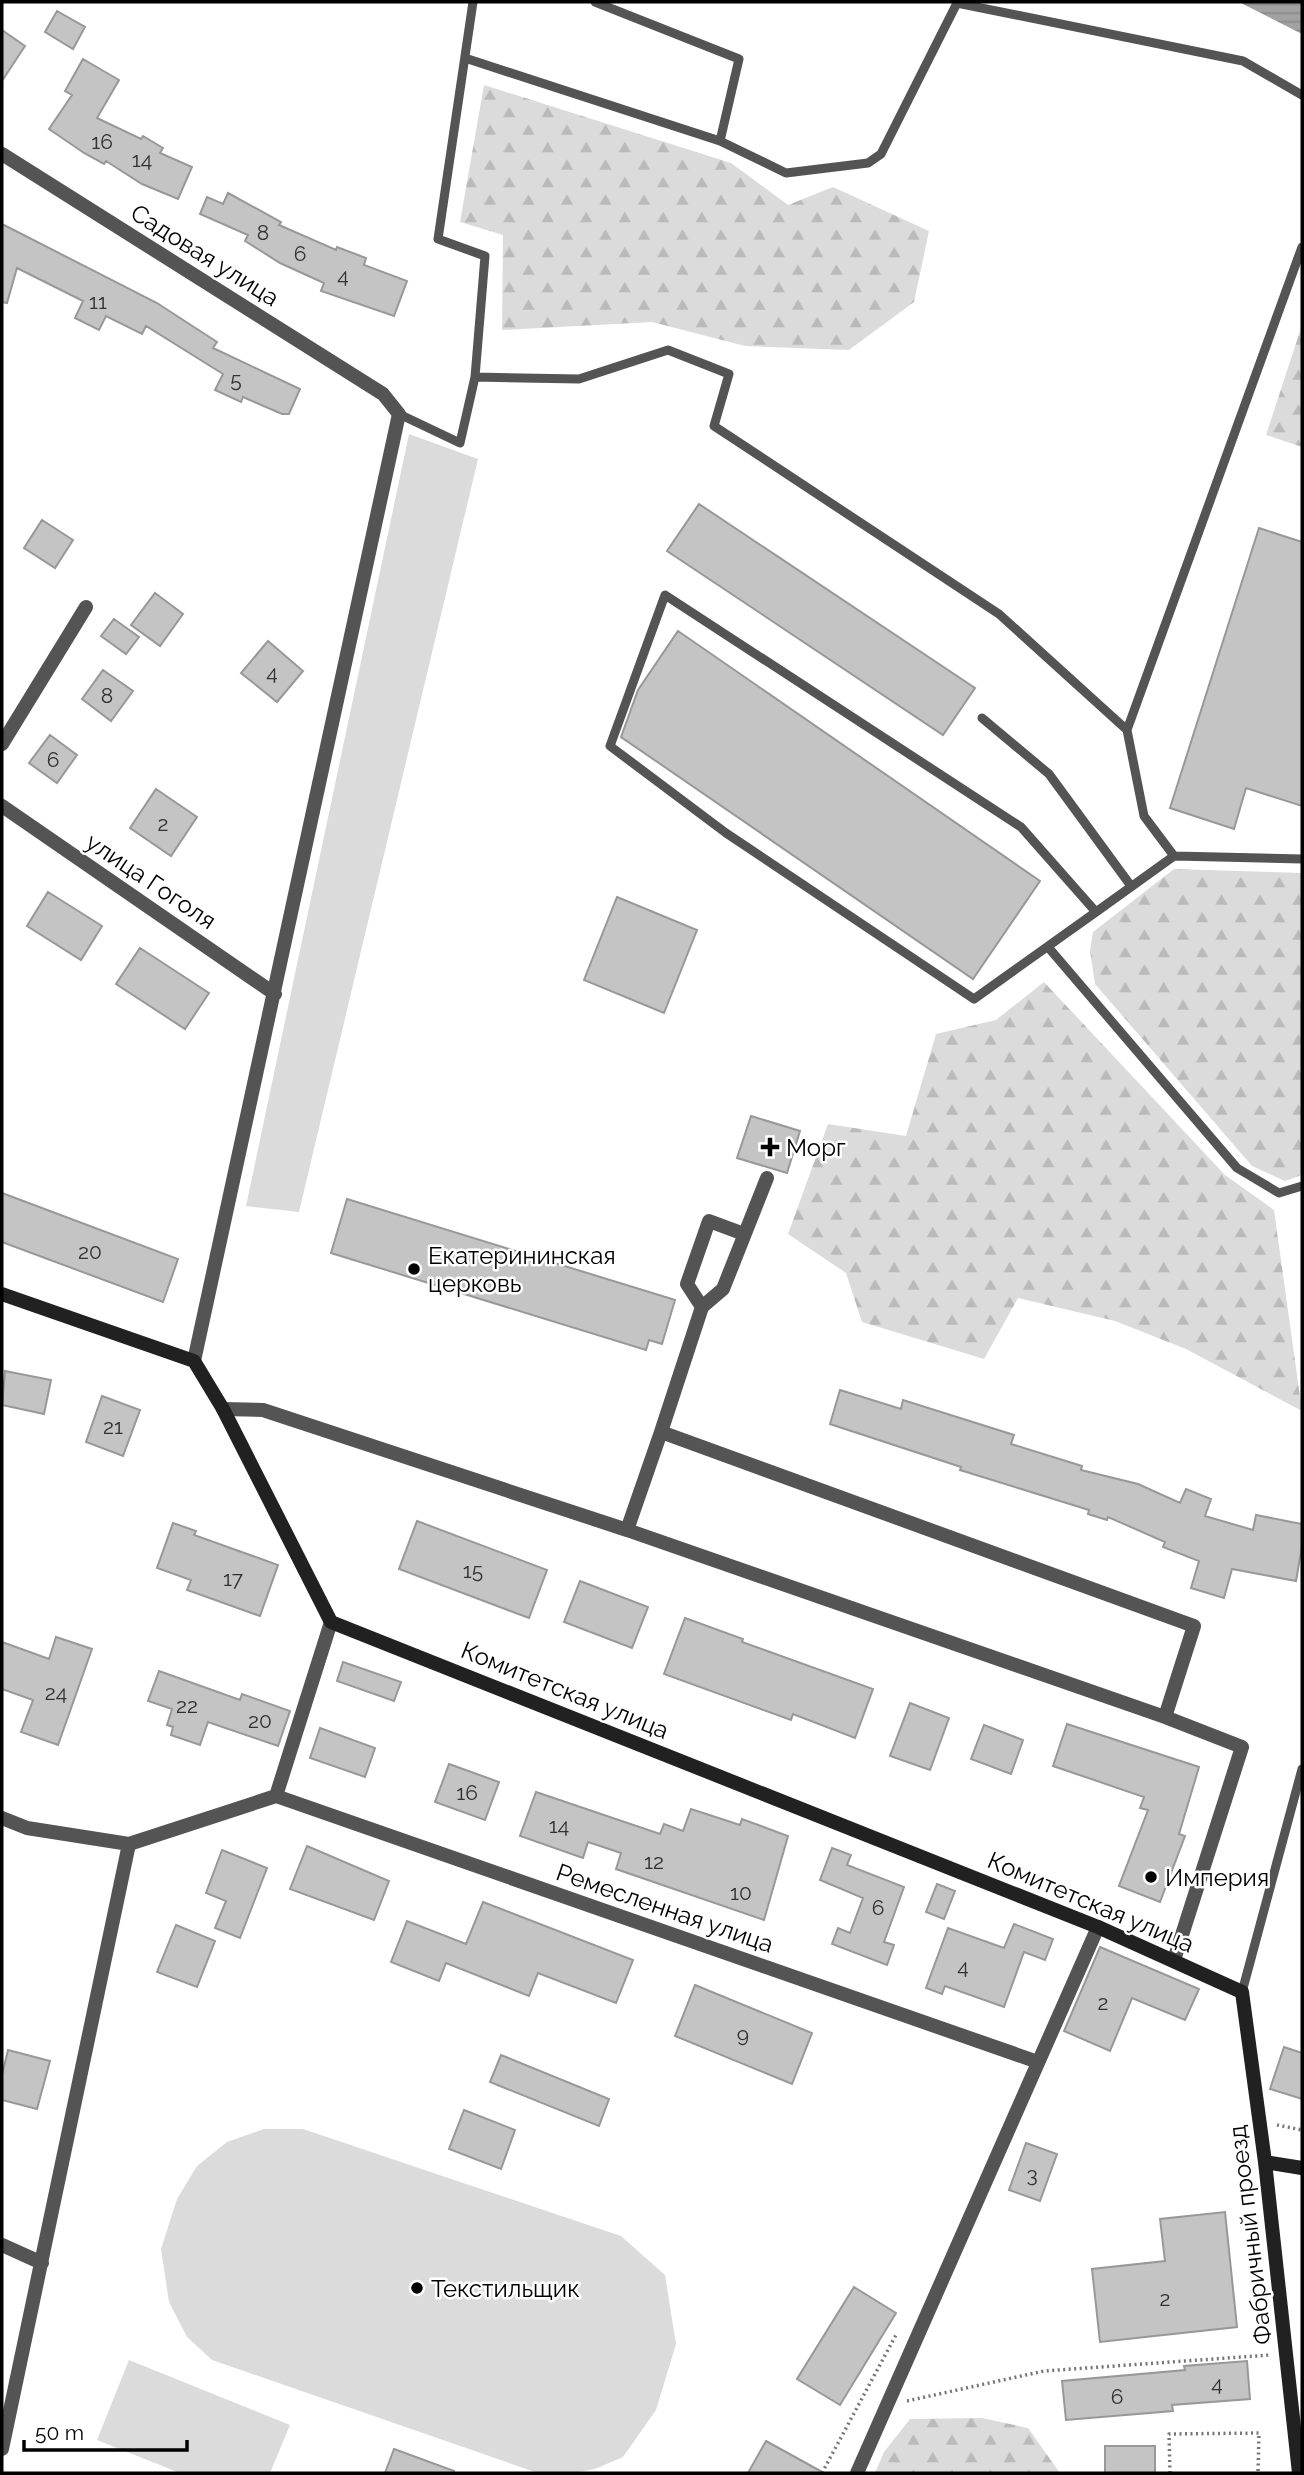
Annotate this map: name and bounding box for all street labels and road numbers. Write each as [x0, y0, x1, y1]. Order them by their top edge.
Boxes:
street label: Садовая улица [125, 198, 285, 312]
street label: улица Гоголя [80, 827, 222, 935]
street label: Комитетская улица [457, 1635, 673, 1745]
street label: Комитетская улица [983, 1845, 1199, 1959]
street label: Ремесленная улица [553, 1857, 777, 1959]
street label: Фабричный проезд [1222, 2124, 1278, 2346]

